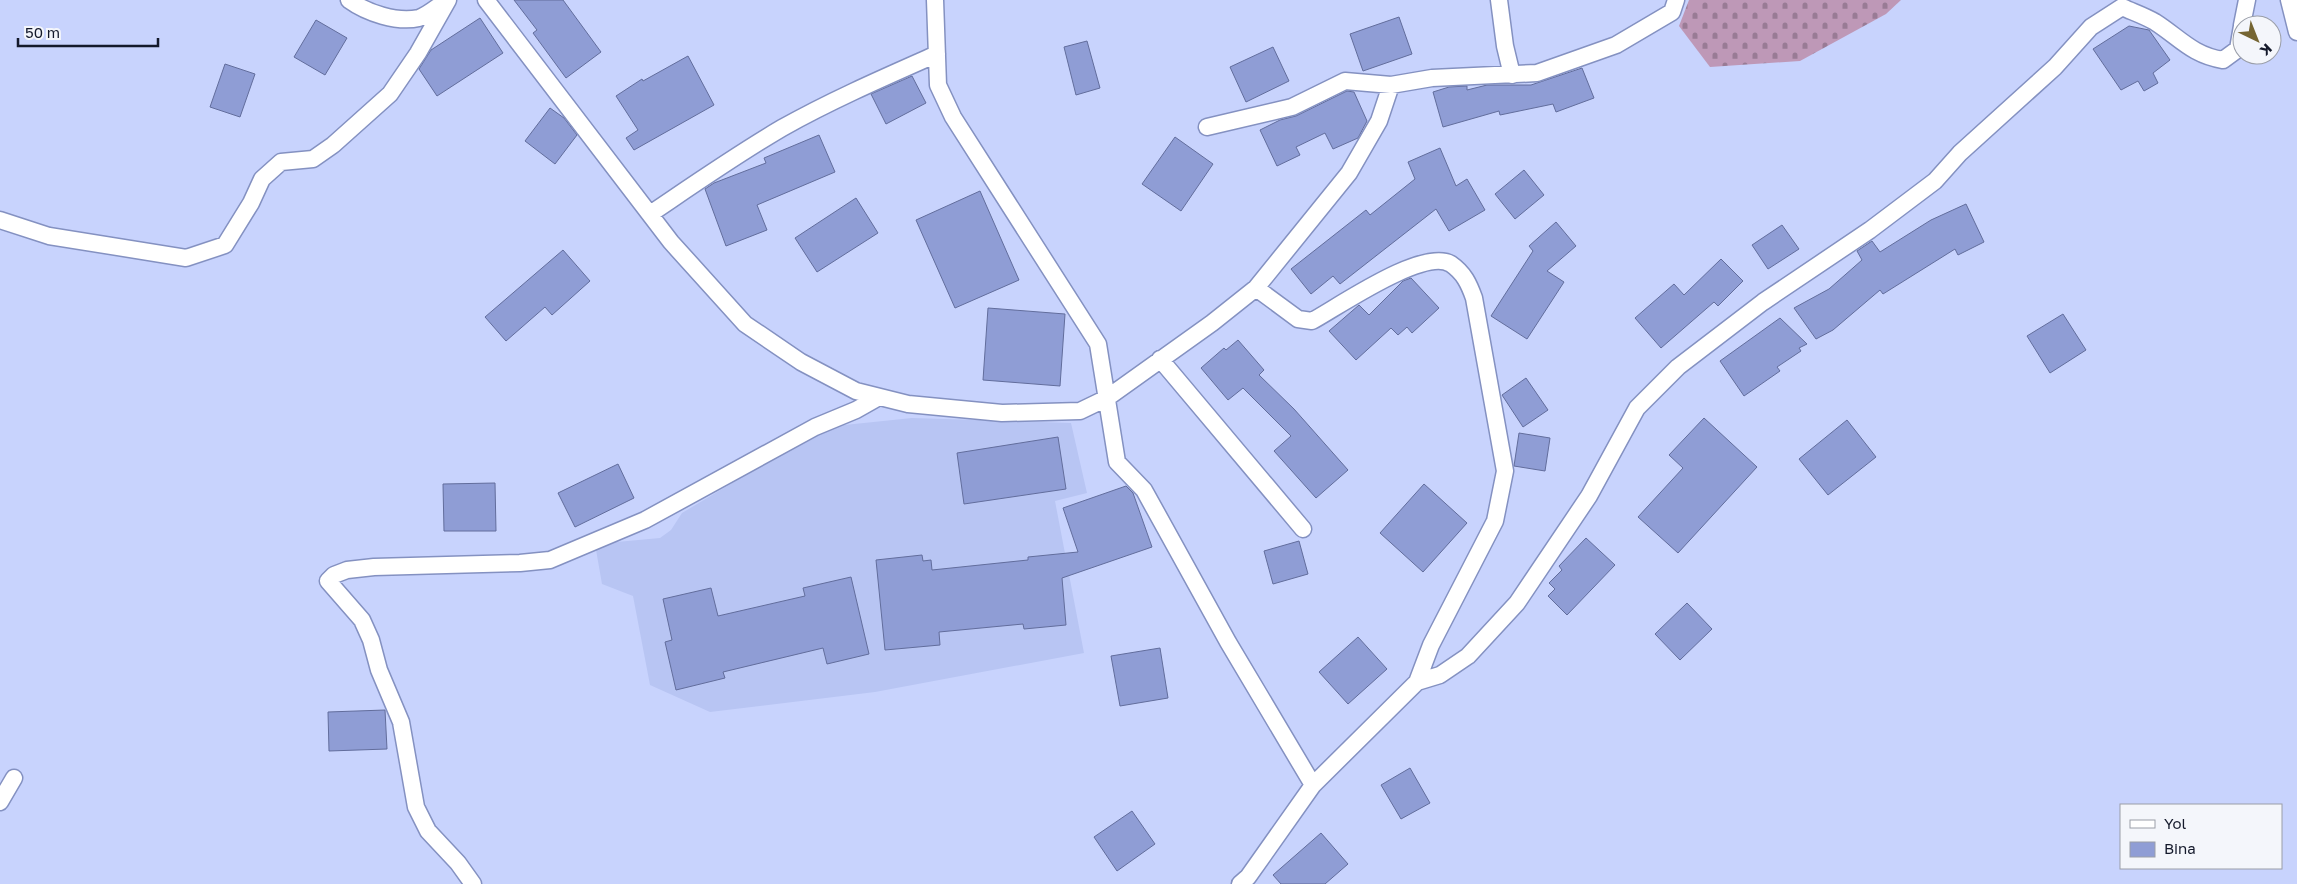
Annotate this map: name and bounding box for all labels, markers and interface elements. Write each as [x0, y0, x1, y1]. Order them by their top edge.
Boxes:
scale bar [18, 15, 158, 47]
north arrow [2232, 15, 2282, 65]
text: 50 m [25, 23, 60, 41]
text: K [2257, 40, 2276, 60]
legend [2120, 804, 2282, 869]
text: Yol [2164, 814, 2186, 832]
text: Bina [2164, 839, 2196, 857]

